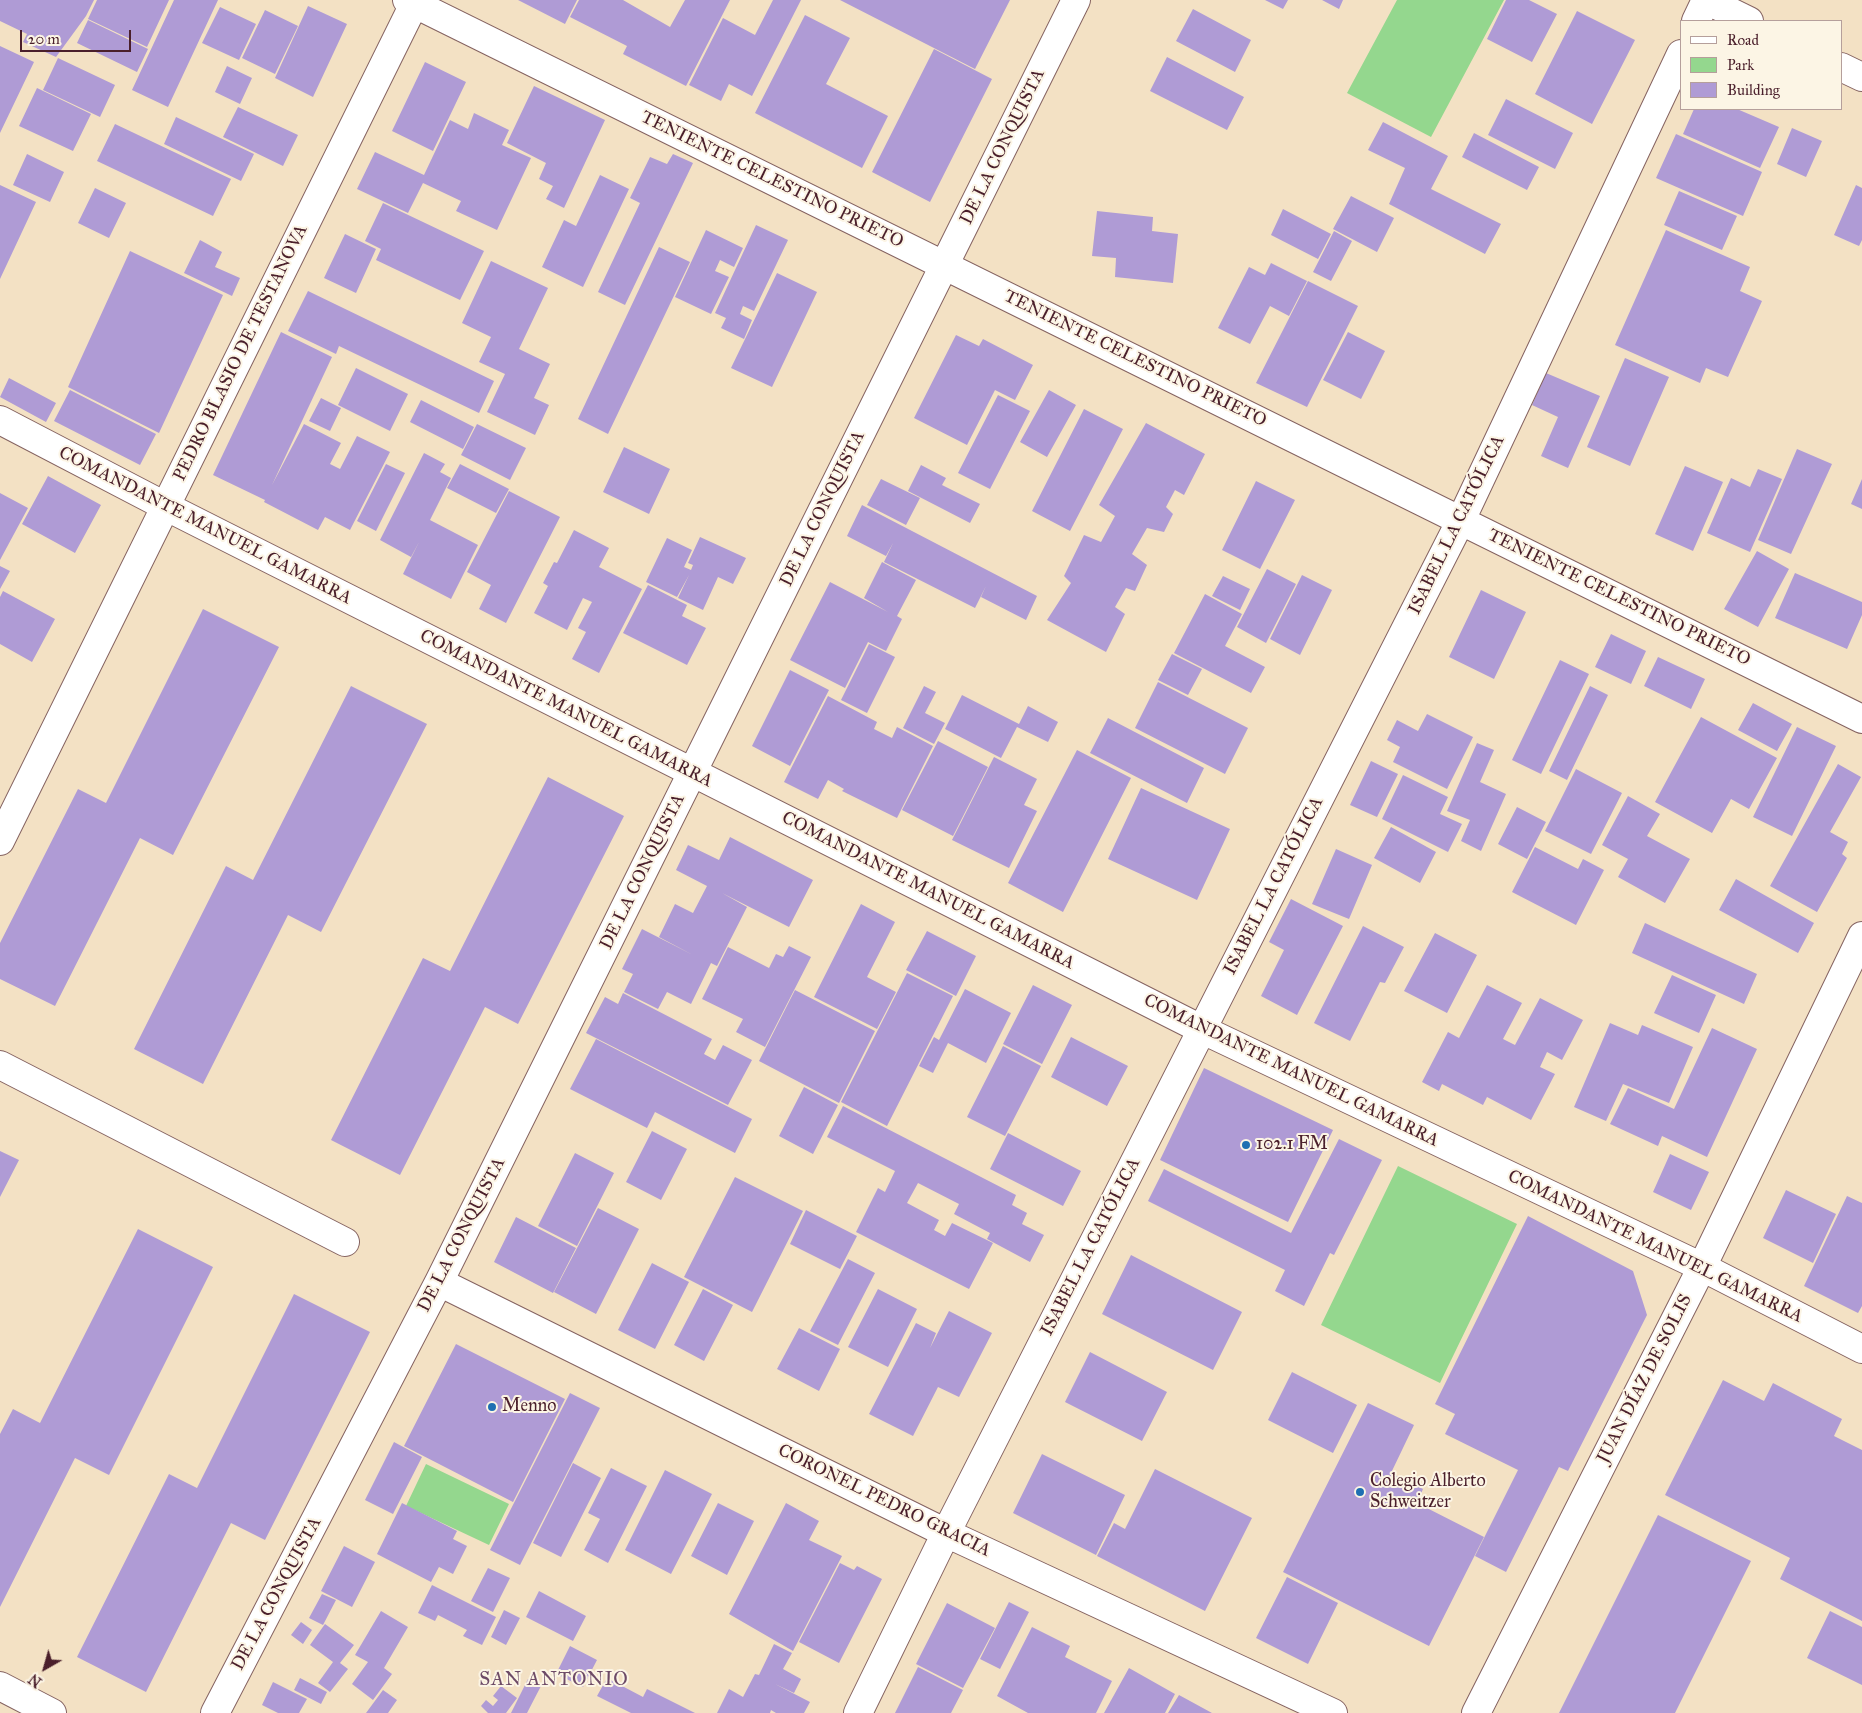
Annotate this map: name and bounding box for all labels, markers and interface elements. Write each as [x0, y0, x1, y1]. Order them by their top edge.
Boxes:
scale bar [22, 20, 134, 52]
legend [1680, 20, 1842, 110]
text: 20 m [28, 30, 60, 48]
text: Road [1727, 31, 1759, 49]
text: Park [1727, 56, 1754, 74]
street label: DE LA CONQUISTA [956, 66, 1050, 228]
text: Building [1727, 81, 1780, 99]
street label: TENIENTE CELESTINO PRIETO [637, 107, 907, 253]
street label: PEDRO BLASIO DE TESTANOVA [169, 221, 313, 485]
street label: TENIENTE CELESTINO PRIETO [1000, 286, 1270, 432]
street label: DE LA CONQUISTA [776, 428, 870, 590]
street label: ISABEL LA CATÓLICA [1404, 432, 1510, 618]
street label: COMANDANTE MANUEL GAMARRA [55, 442, 355, 610]
street label: TENIENTE CELESTINO PRIETO [1484, 525, 1754, 671]
street label: COMANDANTE MANUEL GAMARRA [416, 625, 716, 793]
street label: DE LA CONQUISTA [596, 791, 690, 953]
street label: ISABEL LA CATÓLICA [1220, 793, 1328, 979]
street label: COMANDANTE MANUEL GAMARRA [778, 807, 1078, 975]
street label: COMANDANTE MANUEL GAMARRA [1140, 990, 1442, 1152]
place label: 102.1 FM [1256, 1134, 1328, 1156]
marker: 102.1 FM [1240, 1139, 1252, 1151]
street label: DE LA CONQUISTA [414, 1154, 510, 1316]
street label: ISABEL LA CATÓLICA [1037, 1154, 1145, 1340]
street label: COMANDANTE MANUEL GAMARRA [1504, 1166, 1806, 1328]
street label: JUAN DÍAZ DE SOLIS [1593, 1291, 1697, 1467]
place label: Menno [502, 1396, 557, 1418]
marker: Menno [486, 1401, 498, 1413]
street label: CORONEL PEDRO GRACIA [774, 1440, 994, 1562]
place label: Colegio Alberto Schweitzer [1370, 1471, 1486, 1514]
marker: Colegio Alberto Schweitzer [1354, 1486, 1366, 1498]
street label: DE LA CONQUISTA [227, 1514, 327, 1674]
north arrow [20, 1643, 70, 1693]
district label: SAN ANTONIO [478, 1669, 630, 1691]
text: N [26, 1670, 45, 1691]

